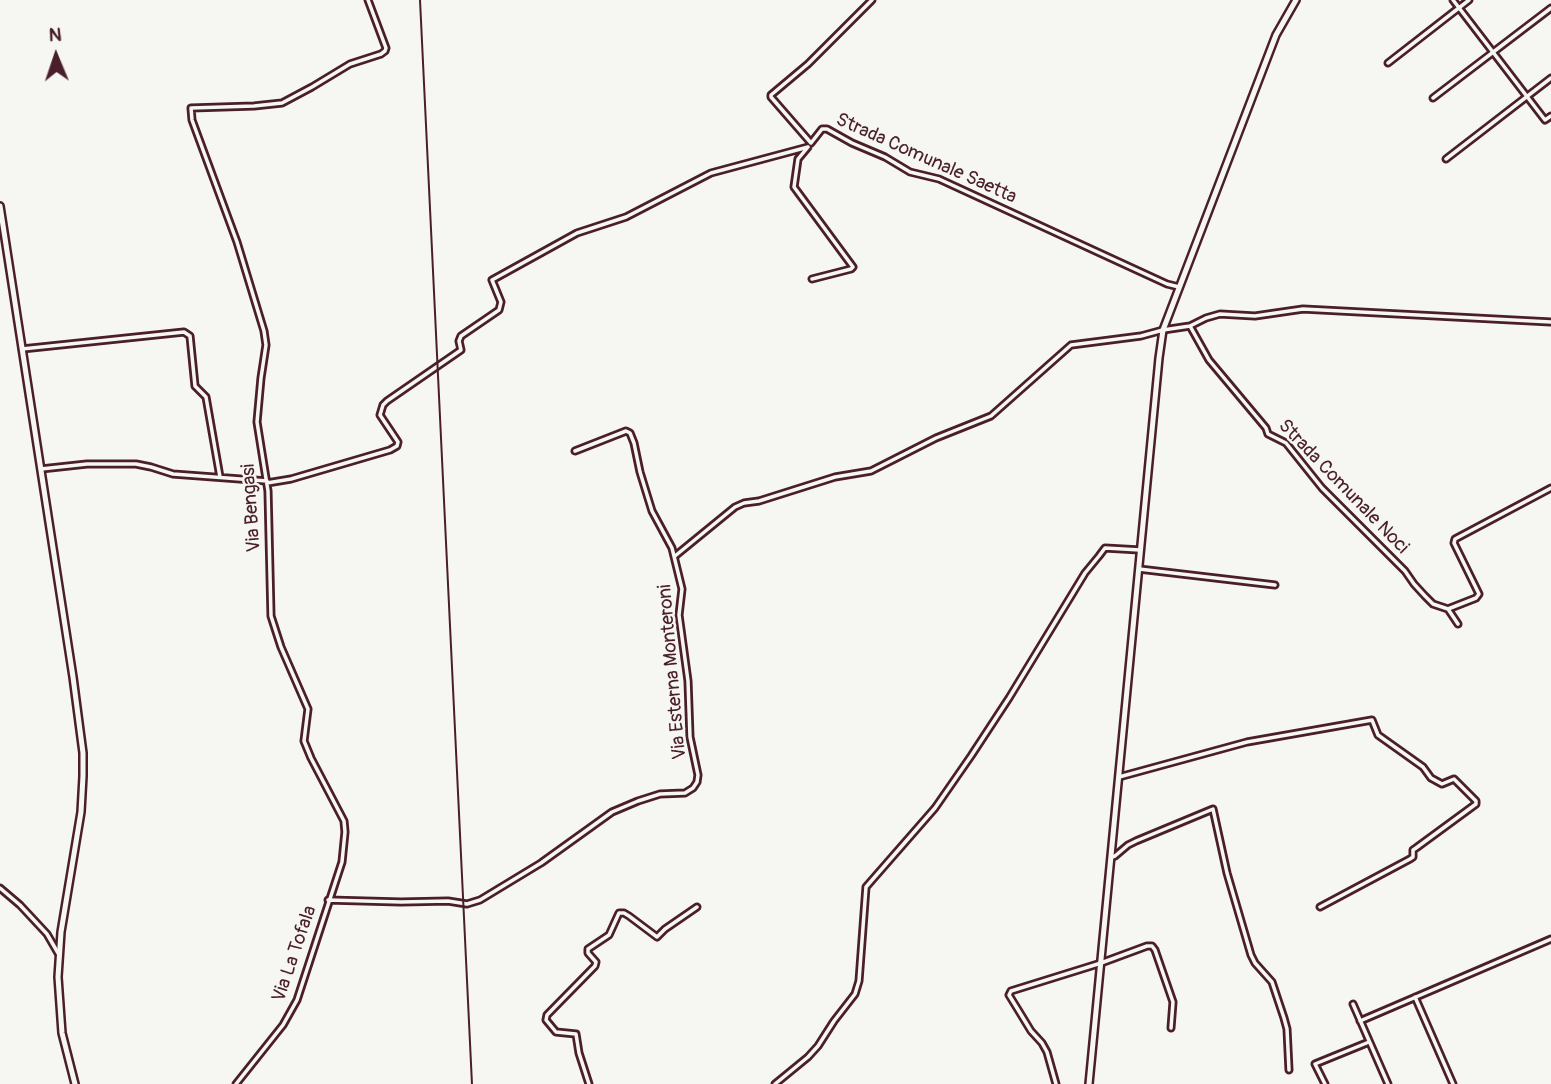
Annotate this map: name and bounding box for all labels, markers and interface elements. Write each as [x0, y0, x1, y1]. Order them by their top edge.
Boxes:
north arrow [21, 21, 91, 91]
text: N [48, 23, 62, 47]
street label: Strada Comunale Saetta [832, 109, 1020, 209]
street label: Strada Comunale Noci [1273, 415, 1413, 559]
street label: Via Bengasi [238, 463, 266, 553]
street label: Via Esterna Monteroni [654, 584, 692, 760]
street label: Via La Tofala [268, 903, 322, 1005]

